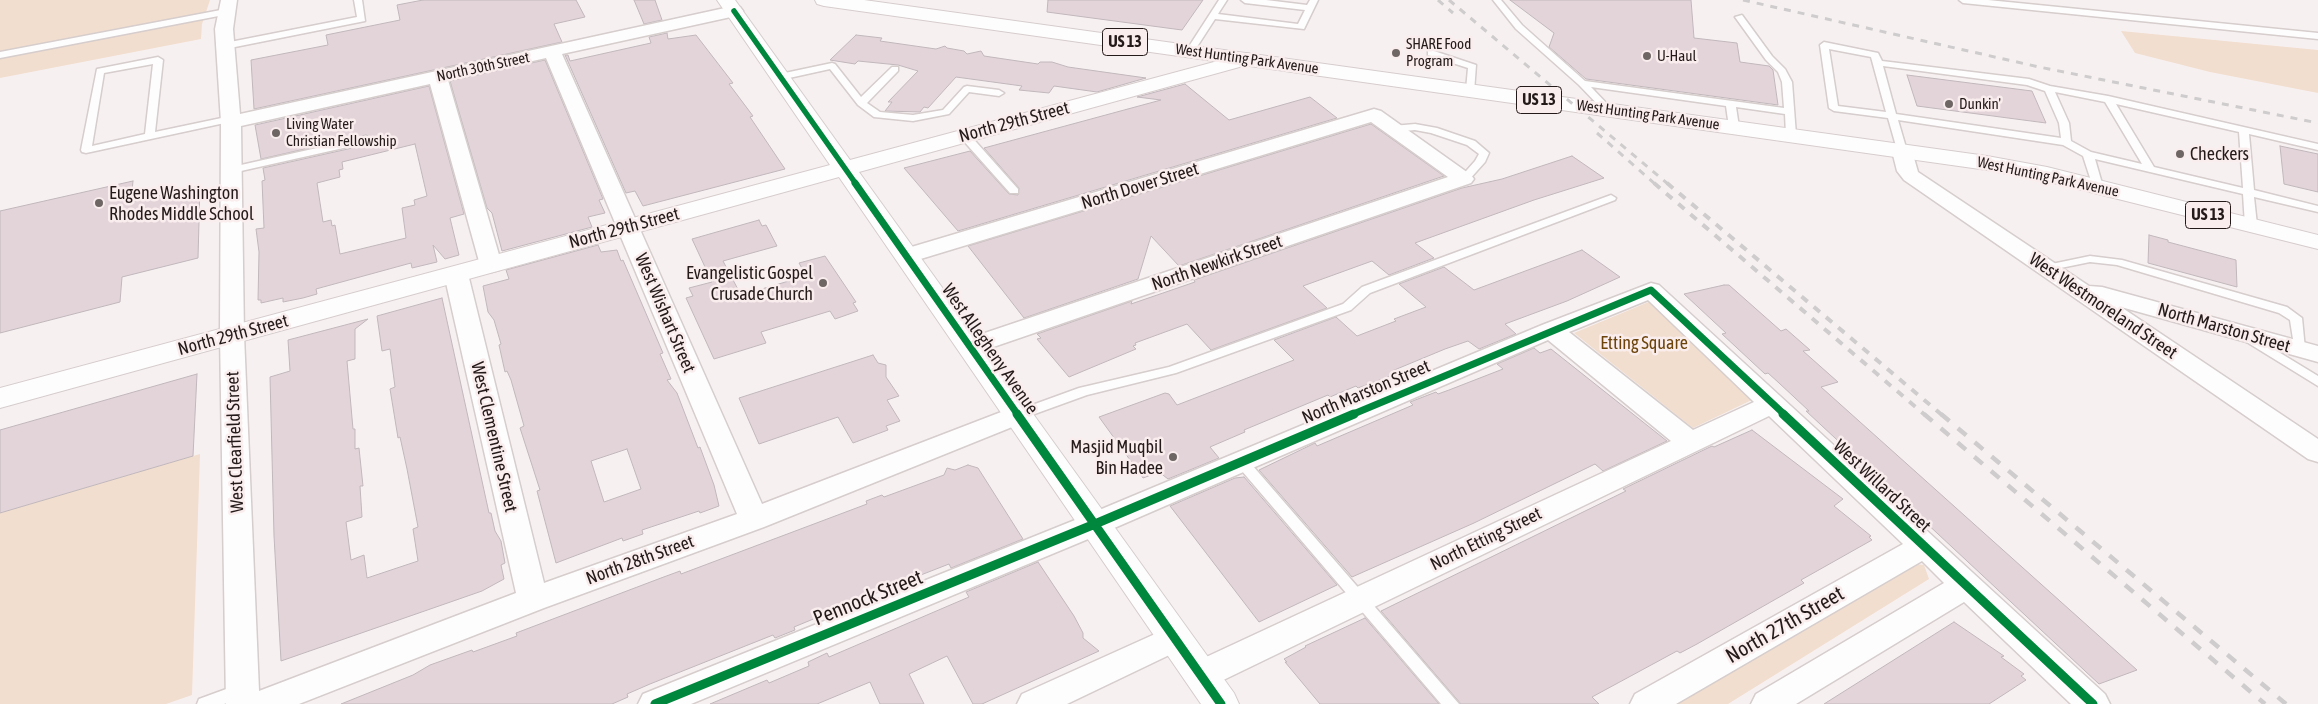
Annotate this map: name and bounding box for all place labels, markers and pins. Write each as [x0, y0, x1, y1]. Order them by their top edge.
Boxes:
place label: SHARE Food Program [1406, 35, 1471, 70]
marker: SHARE Food Program [1390, 47, 1402, 59]
place label: U-Haul [1657, 47, 1697, 65]
marker: U-Haul [1641, 50, 1653, 62]
place label: Dunkin' [1959, 95, 2001, 113]
marker: Dunkin' [1943, 98, 1955, 110]
place label: Living Water Christian Fellowship [286, 115, 397, 150]
marker: Living Water Christian Fellowship [270, 127, 282, 139]
place label: Checkers [2190, 143, 2249, 165]
marker: Checkers [2174, 148, 2186, 160]
place label: Eugene Washington Rhodes Middle School [109, 182, 254, 224]
marker: Eugene Washington Rhodes Middle School [93, 197, 105, 209]
place label: Evangelistic Gospel Crusade Church [686, 262, 813, 304]
marker: Evangelistic Gospel Crusade Church [817, 277, 829, 289]
place label: Masjid Muqbil Bin Hadee [1070, 436, 1163, 478]
marker: Masjid Muqbil Bin Hadee [1167, 451, 1179, 463]

